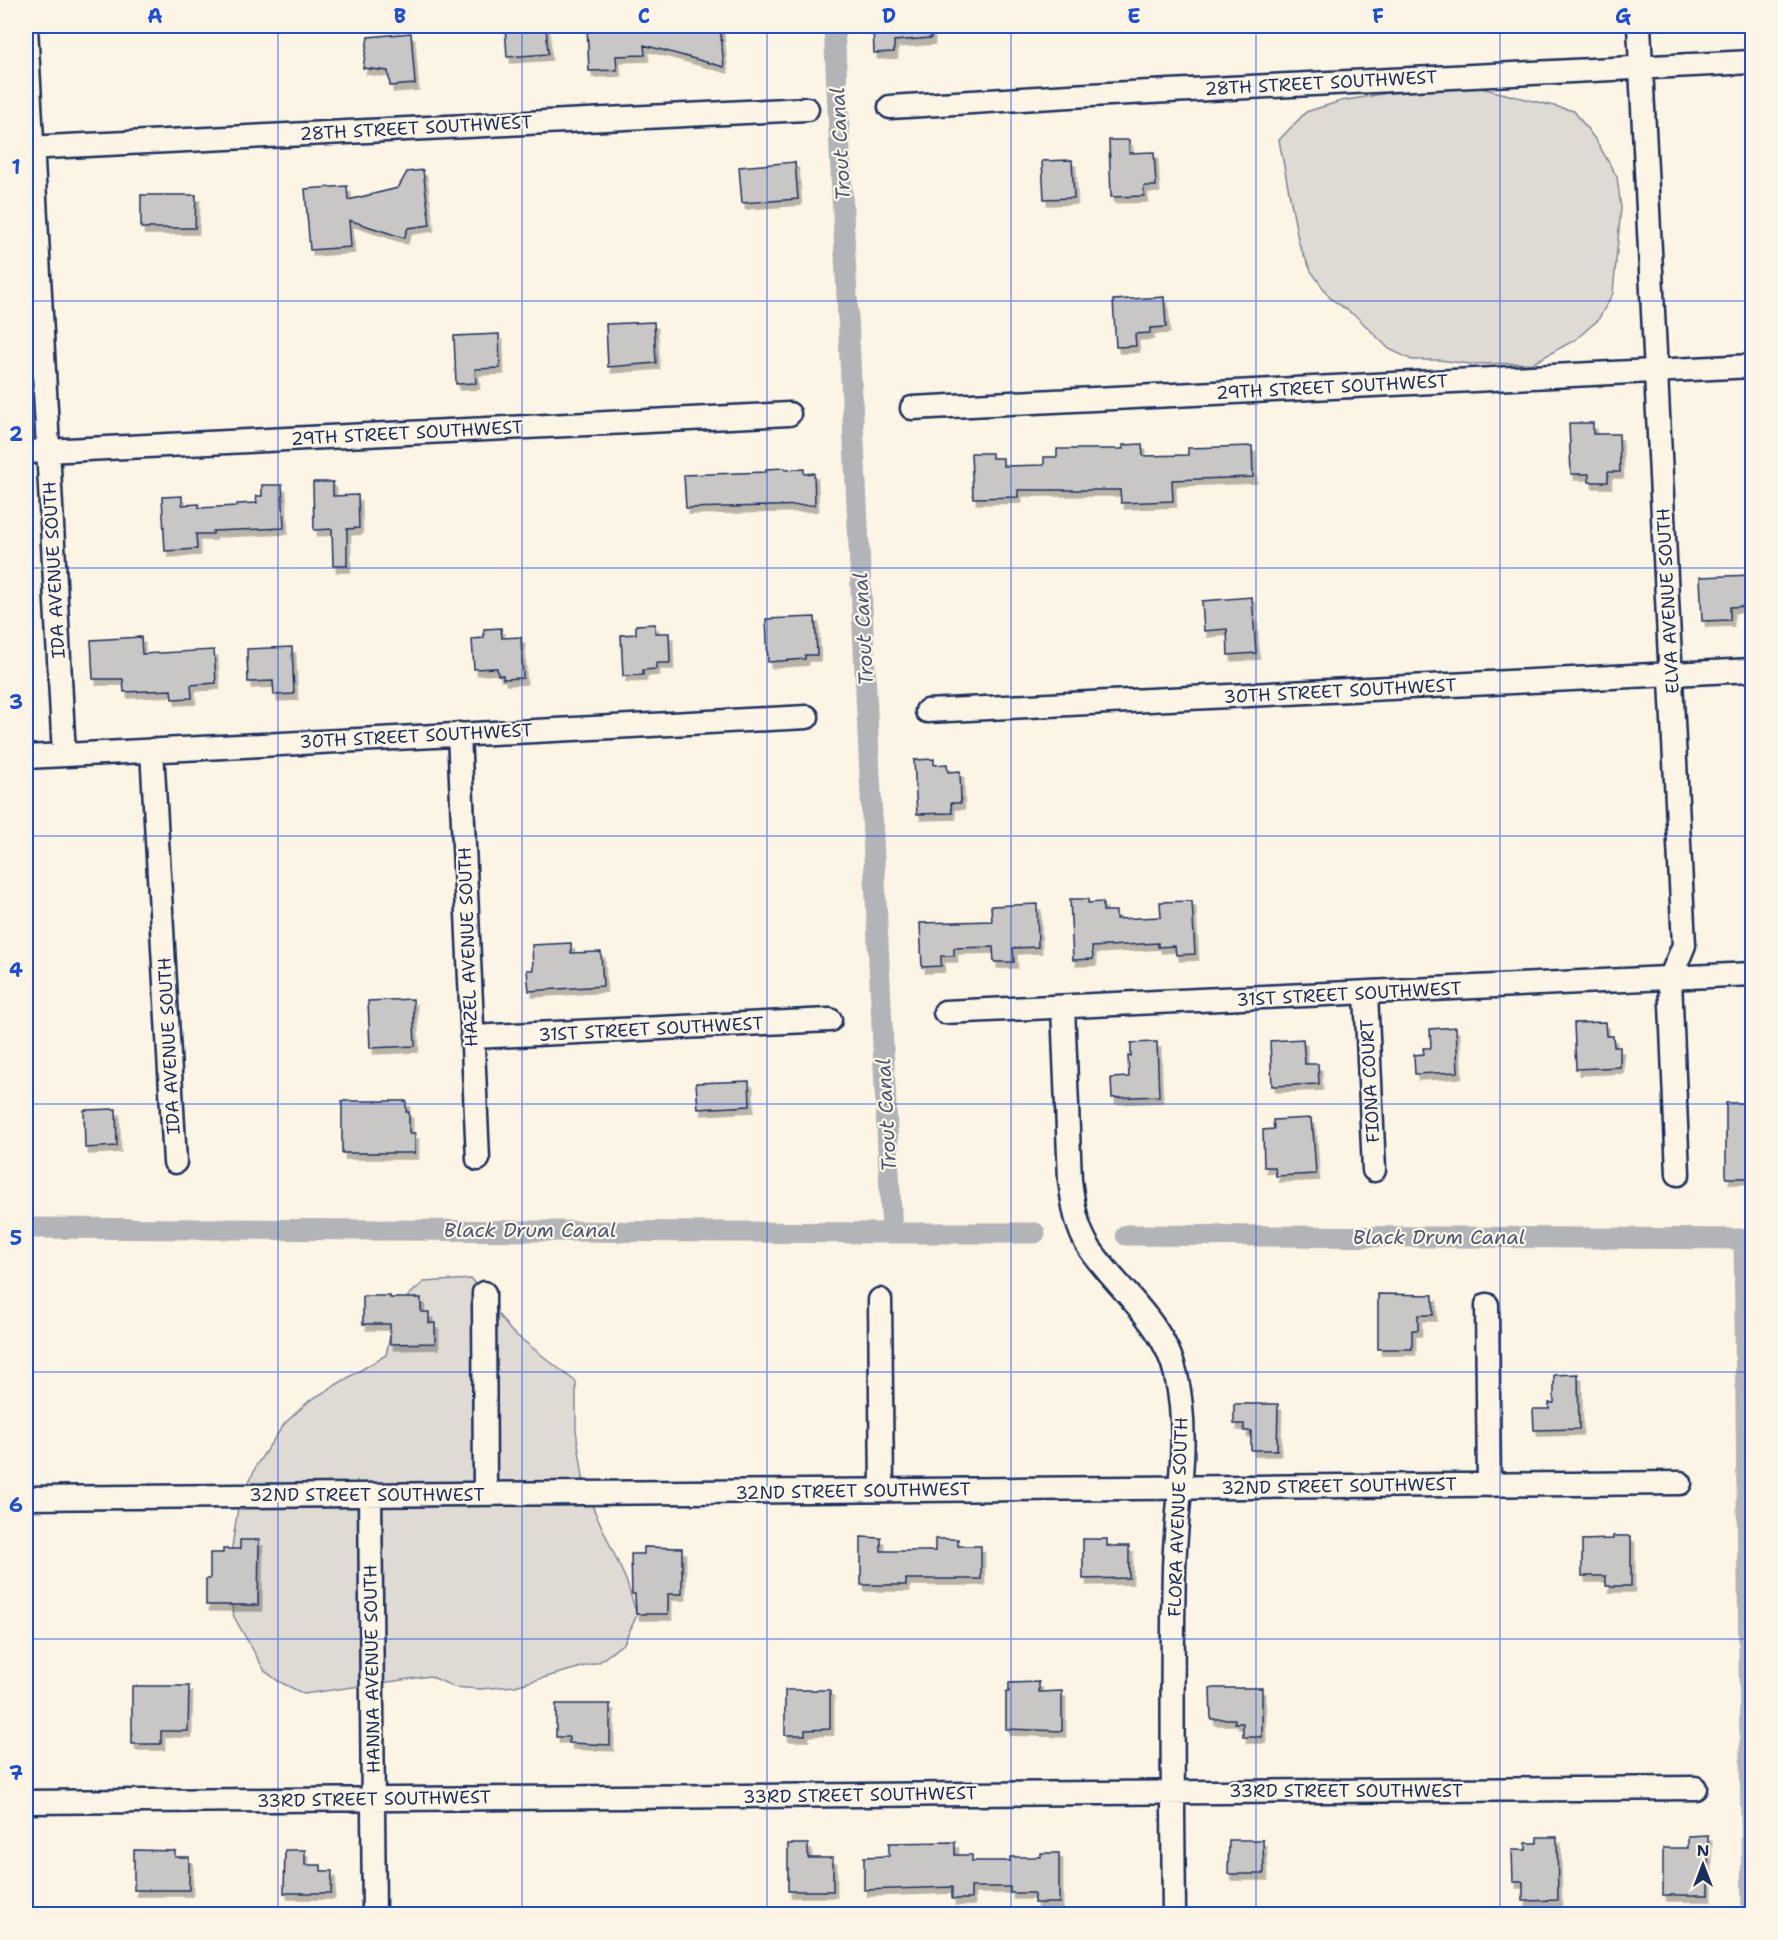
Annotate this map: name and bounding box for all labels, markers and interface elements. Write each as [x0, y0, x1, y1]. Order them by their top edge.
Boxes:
text: A [147, 3, 163, 29]
text: B [394, 3, 406, 29]
text: C [638, 3, 650, 29]
text: D [882, 3, 896, 29]
text: E [1127, 3, 1141, 29]
text: F [1372, 3, 1384, 29]
text: G [1615, 3, 1631, 29]
street label: 28TH STREET SOUTHWEST [1204, 65, 1438, 101]
water label: Trout Canal [824, 87, 856, 201]
street label: 28TH STREET SOUTHWEST [299, 110, 533, 146]
text: 1 [11, 154, 21, 180]
street label: 29TH STREET SOUTHWEST [1215, 369, 1449, 405]
street label: 29TH STREET SOUTHWEST [290, 415, 524, 451]
text: 2 [9, 421, 23, 447]
street label: IDA AVENUE SOUTH [37, 481, 71, 659]
street label: ELVA AVENUE SOUTH [1651, 508, 1685, 694]
water label: Trout Canal [847, 572, 879, 686]
street label: 30TH STREET SOUTHWEST [1223, 673, 1457, 709]
text: 3 [9, 689, 23, 715]
street label: 30TH STREET SOUTHWEST [299, 718, 533, 754]
street label: HAZEL AVENUE SOUTH [453, 847, 483, 1047]
text: 4 [9, 957, 23, 983]
street label: IDA AVENUE SOUTH [152, 957, 186, 1135]
street label: 31ST STREET SOUTHWEST [1236, 976, 1462, 1012]
street label: 31ST STREET SOUTHWEST [538, 1011, 764, 1047]
street label: FIONA COURT [1355, 1019, 1385, 1143]
water label: Trout Canal [870, 1058, 902, 1172]
water label: Black Drum Canal [444, 1217, 616, 1243]
water label: Black Drum Canal [1353, 1224, 1525, 1250]
text: 5 [10, 1225, 22, 1251]
street label: FLORA AVENUE SOUTH [1163, 1417, 1193, 1617]
street label: 32ND STREET SOUTHWEST [1221, 1472, 1457, 1500]
street label: 32ND STREET SOUTHWEST [735, 1477, 971, 1505]
street label: 32ND STREET SOUTHWEST [249, 1483, 485, 1507]
text: 6 [9, 1492, 23, 1518]
street label: HANNA AVENUE SOUTH [358, 1564, 386, 1774]
text: 7 [9, 1760, 23, 1786]
street label: 33RD STREET SOUTHWEST [1229, 1779, 1463, 1803]
street label: 33RD STREET SOUTHWEST [743, 1781, 977, 1809]
street label: 33RD STREET SOUTHWEST [257, 1785, 491, 1813]
north arrow [1673, 1835, 1733, 1895]
text: N [1697, 1840, 1709, 1861]

